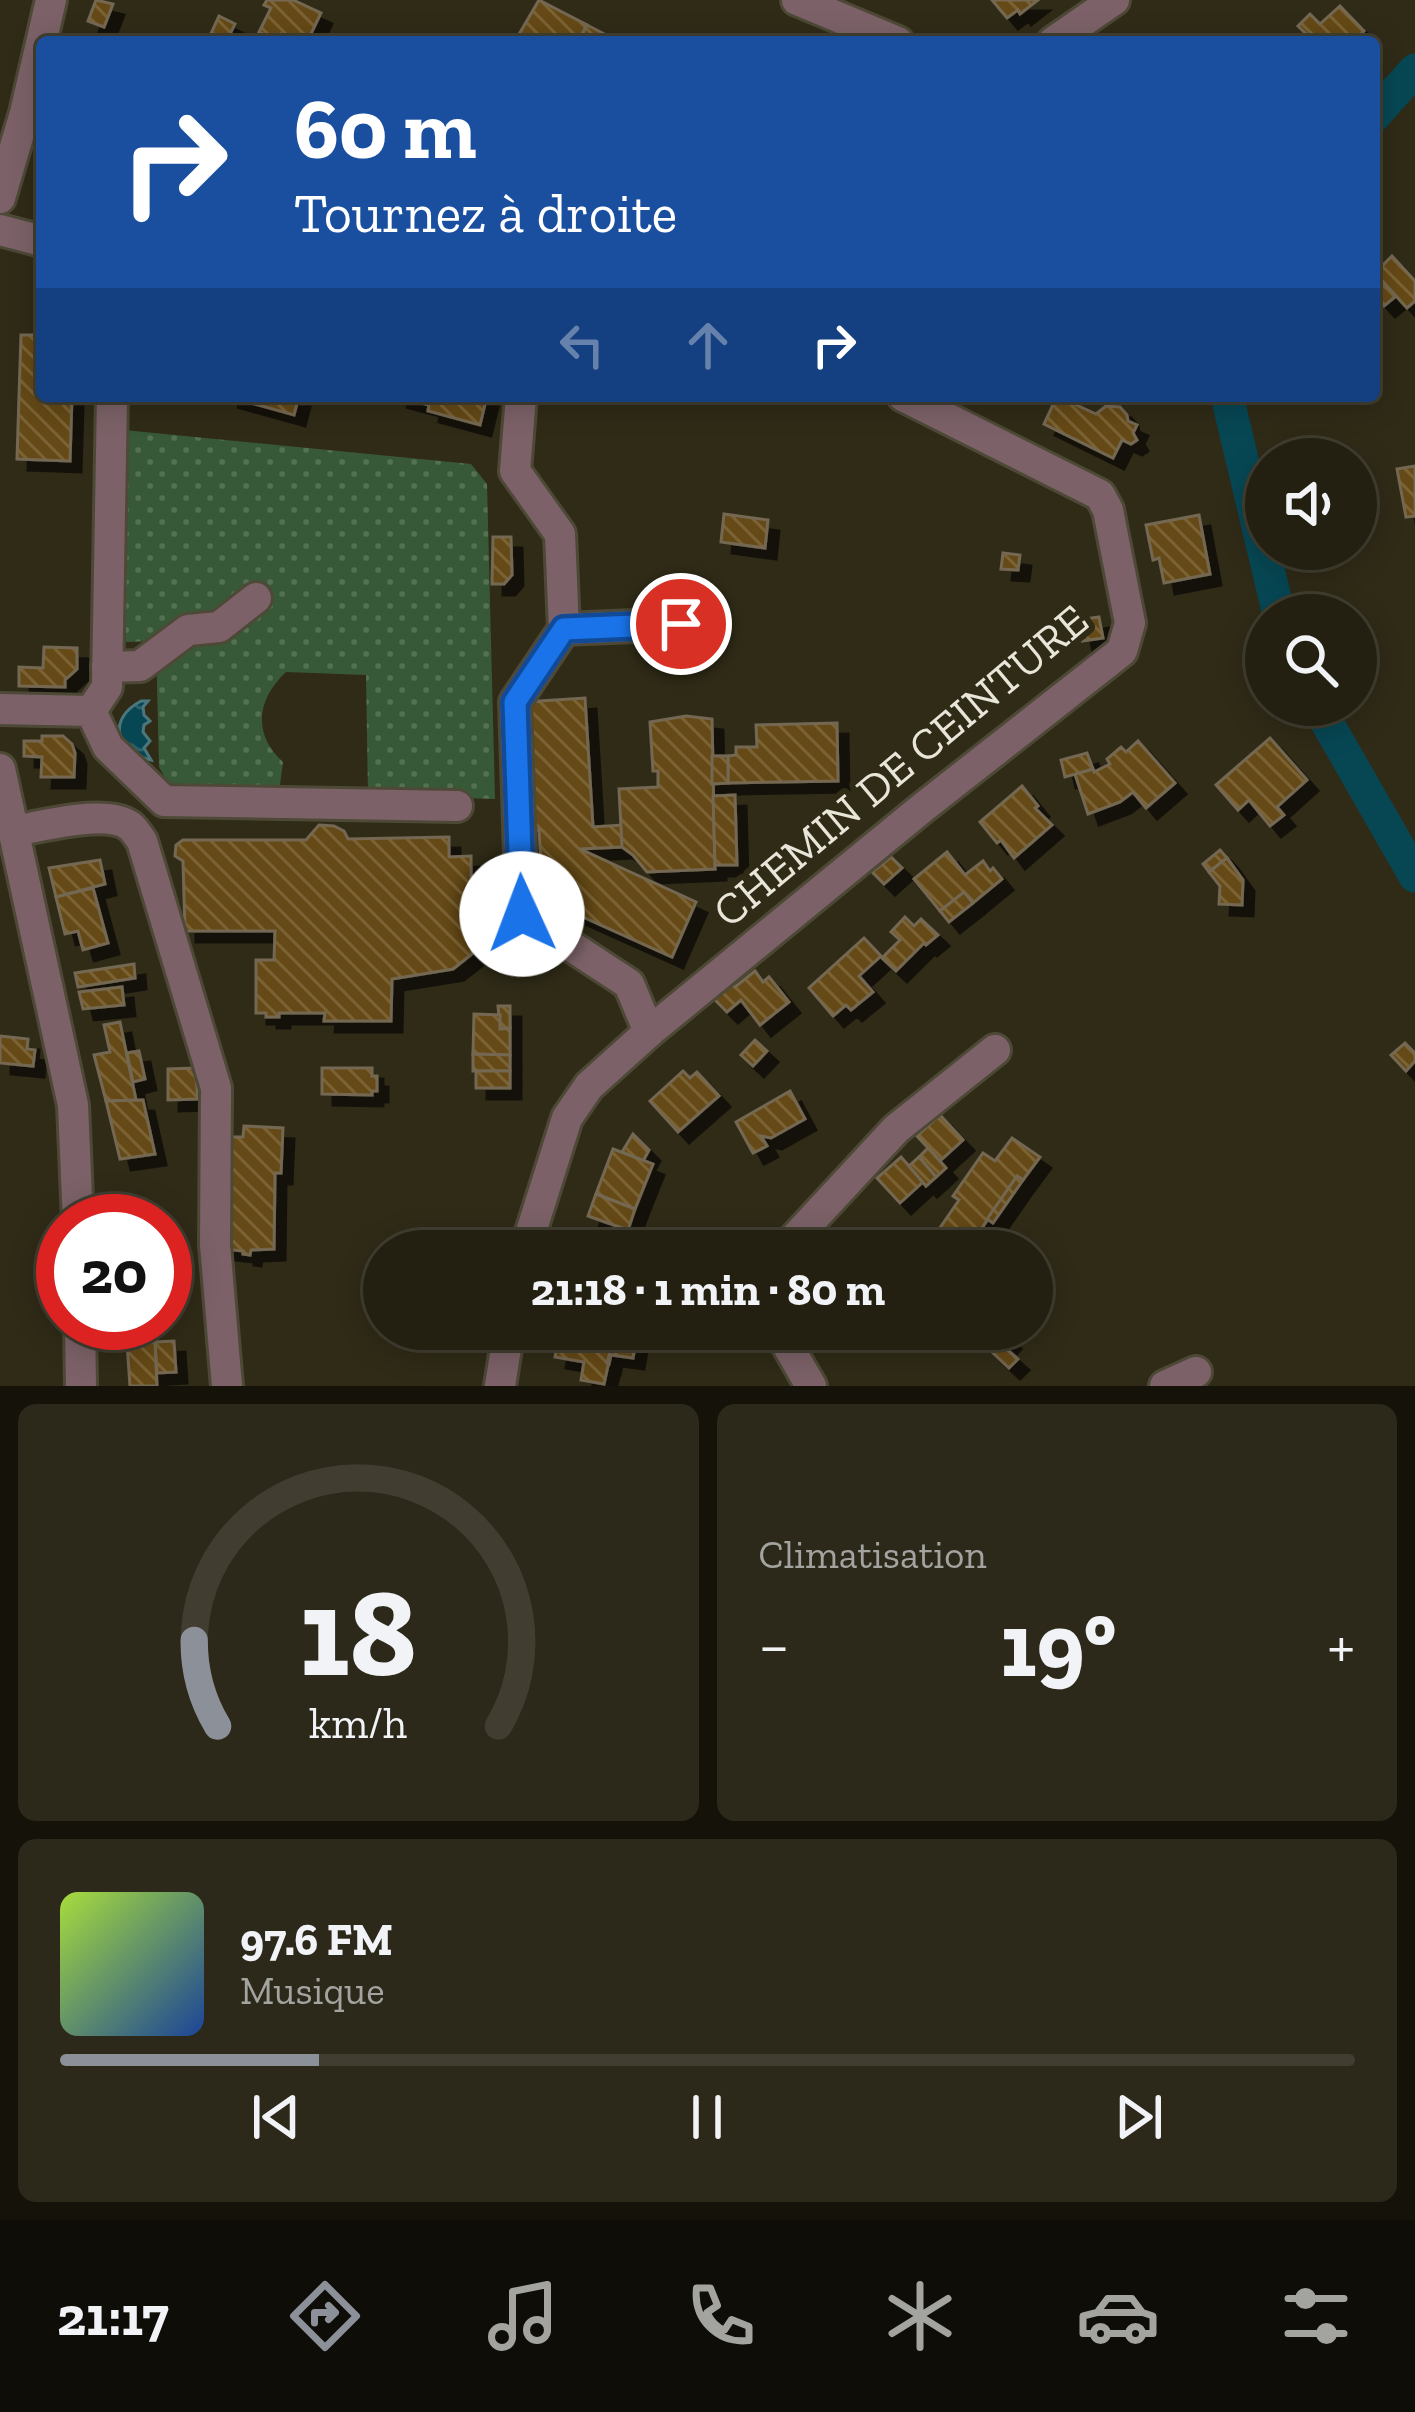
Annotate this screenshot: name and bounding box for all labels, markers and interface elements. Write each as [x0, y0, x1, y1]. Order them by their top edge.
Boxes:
text: 60 m [294, 79, 477, 180]
icon: right [96, 84, 252, 240]
text: Tournez à droite [294, 181, 677, 246]
icon: left [549, 312, 615, 378]
icon: ahead [675, 312, 741, 378]
icon: right [801, 312, 867, 378]
map controls [1245, 438, 1377, 726]
button: sound [1245, 438, 1377, 570]
pin [630, 573, 732, 675]
icon: arrive [648, 591, 714, 657]
street label: CHEMIN DE CEINTURE [702, 593, 1099, 938]
button: search [1245, 594, 1377, 726]
position arrow [459, 851, 585, 977]
speed limit sign: 20 [36, 1194, 192, 1350]
text: 21:18 · 1 min · 80 m [531, 1263, 885, 1317]
text: Climatisation [759, 1531, 987, 1578]
text: 18 [299, 1557, 417, 1707]
text: 19° [1000, 1591, 1116, 1699]
text: − [759, 1606, 789, 1685]
text: + [1327, 1606, 1355, 1685]
text: km/h [309, 1697, 407, 1748]
text: 97.6 FM [240, 1913, 393, 1967]
text: Musique [240, 1967, 385, 2014]
icon: previous [243, 2084, 309, 2150]
icon: pause [674, 2084, 740, 2150]
icon: next [1106, 2084, 1172, 2150]
icon: directions [283, 2274, 367, 2358]
icon: music [481, 2274, 565, 2358]
icon: phone [679, 2274, 763, 2358]
icon: climate [878, 2274, 962, 2358]
icon: car [1076, 2274, 1160, 2358]
icon: filters [1274, 2274, 1358, 2358]
text: 21:17 [57, 2284, 169, 2349]

